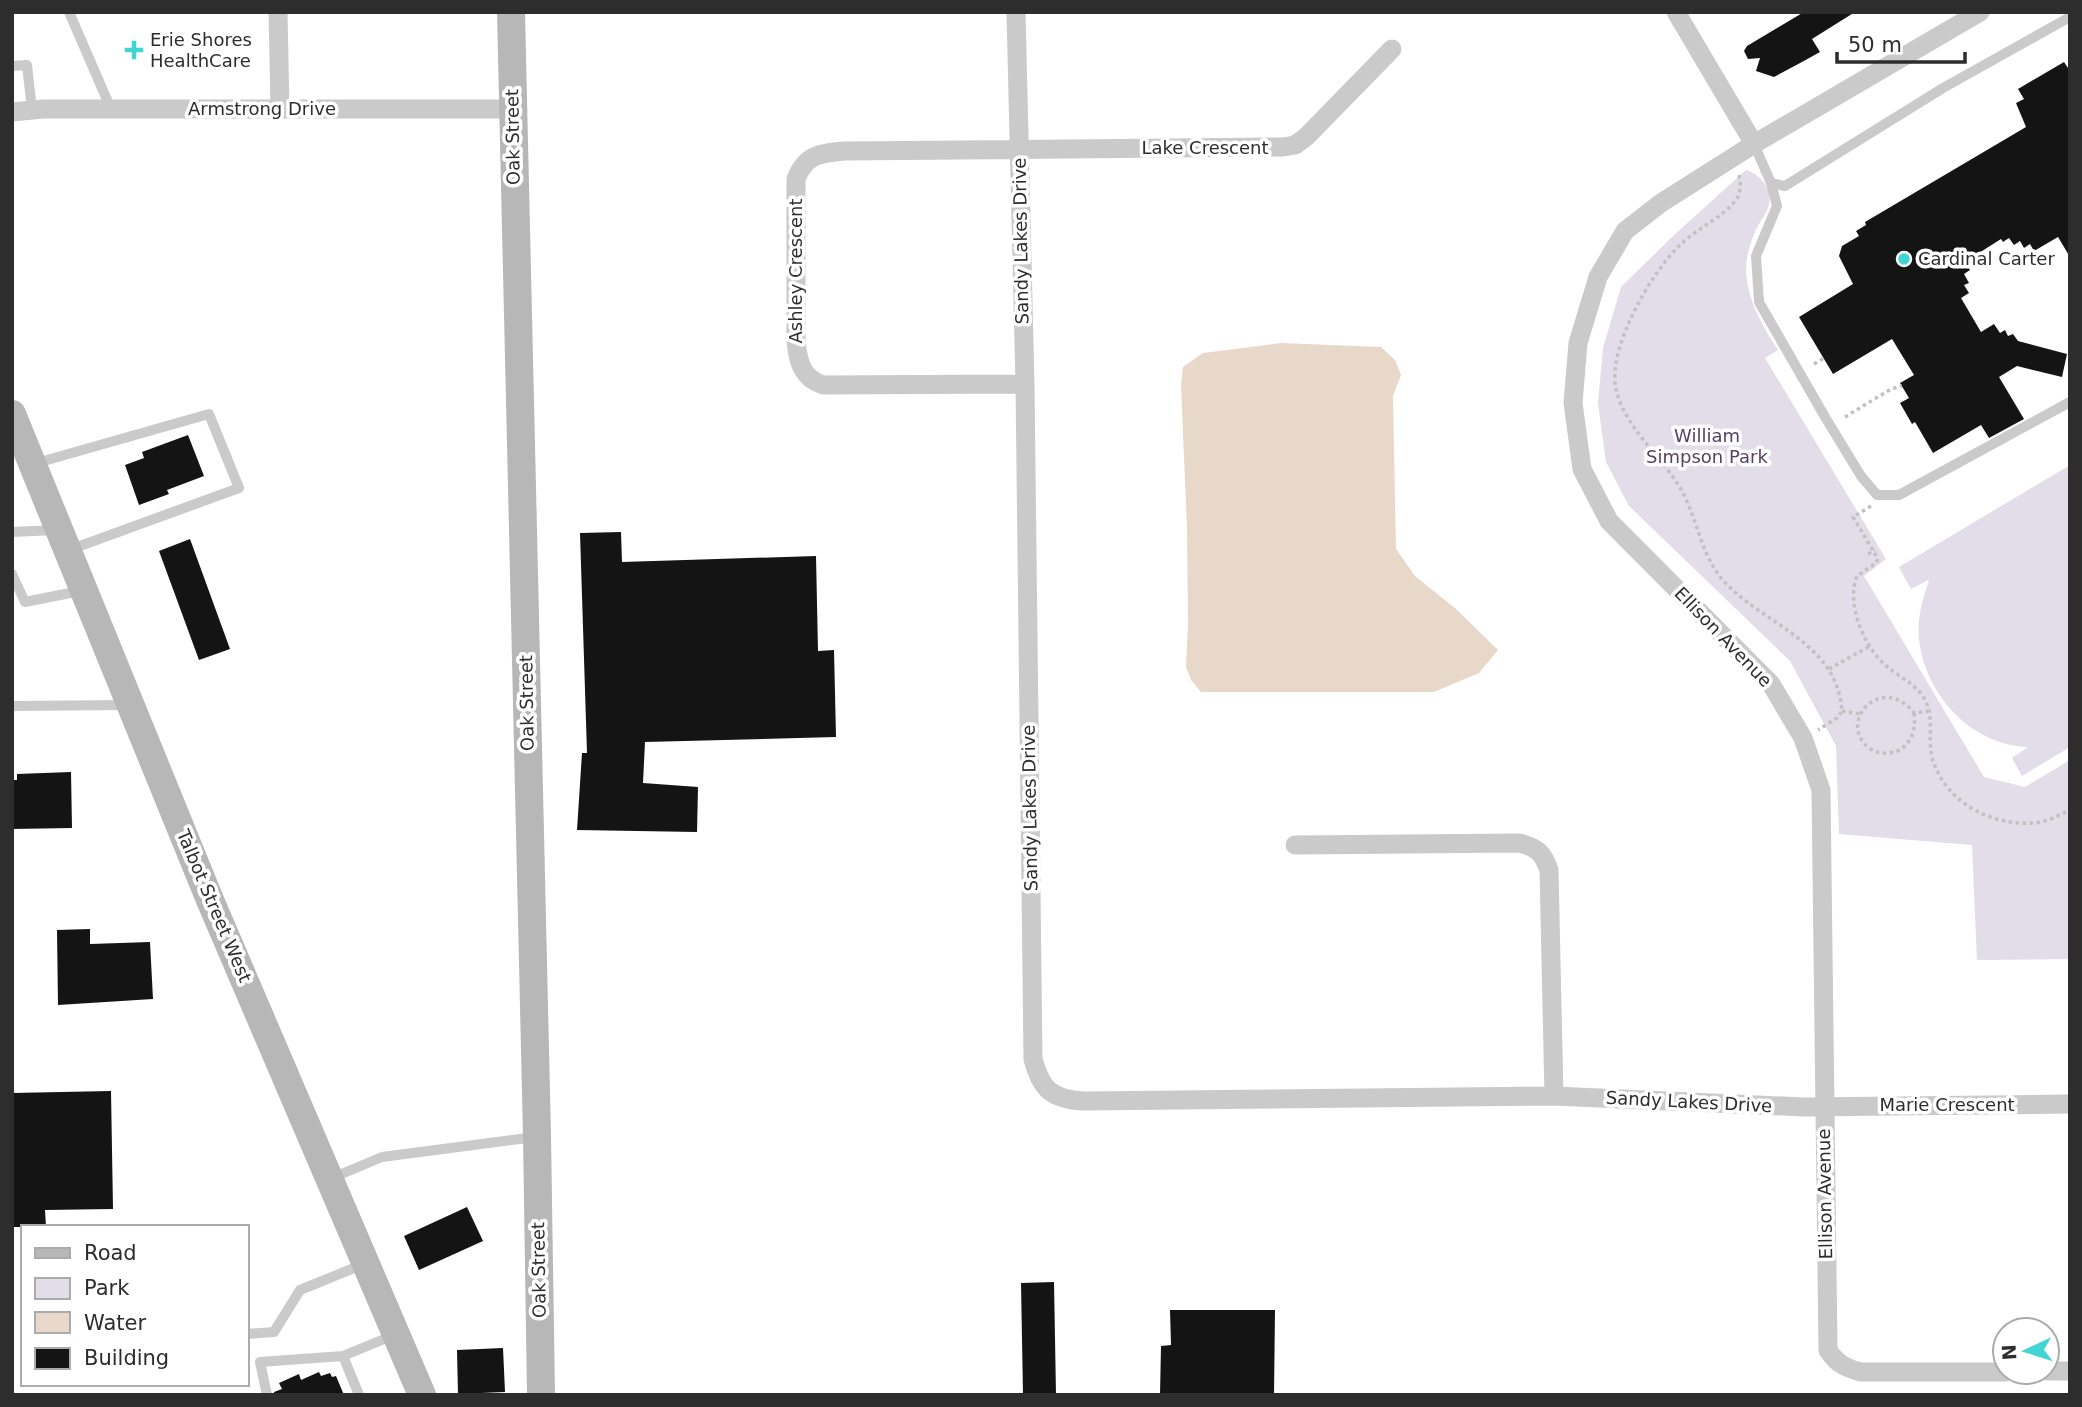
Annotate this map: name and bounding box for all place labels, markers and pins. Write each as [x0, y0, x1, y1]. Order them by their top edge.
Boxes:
place label: Erie Shores HealthCare [150, 29, 252, 71]
marker: Erie Shores HealthCare [124, 40, 144, 60]
place label: Cardinal Carter [1918, 248, 2055, 269]
marker: Cardinal Carter [1896, 251, 1912, 267]

